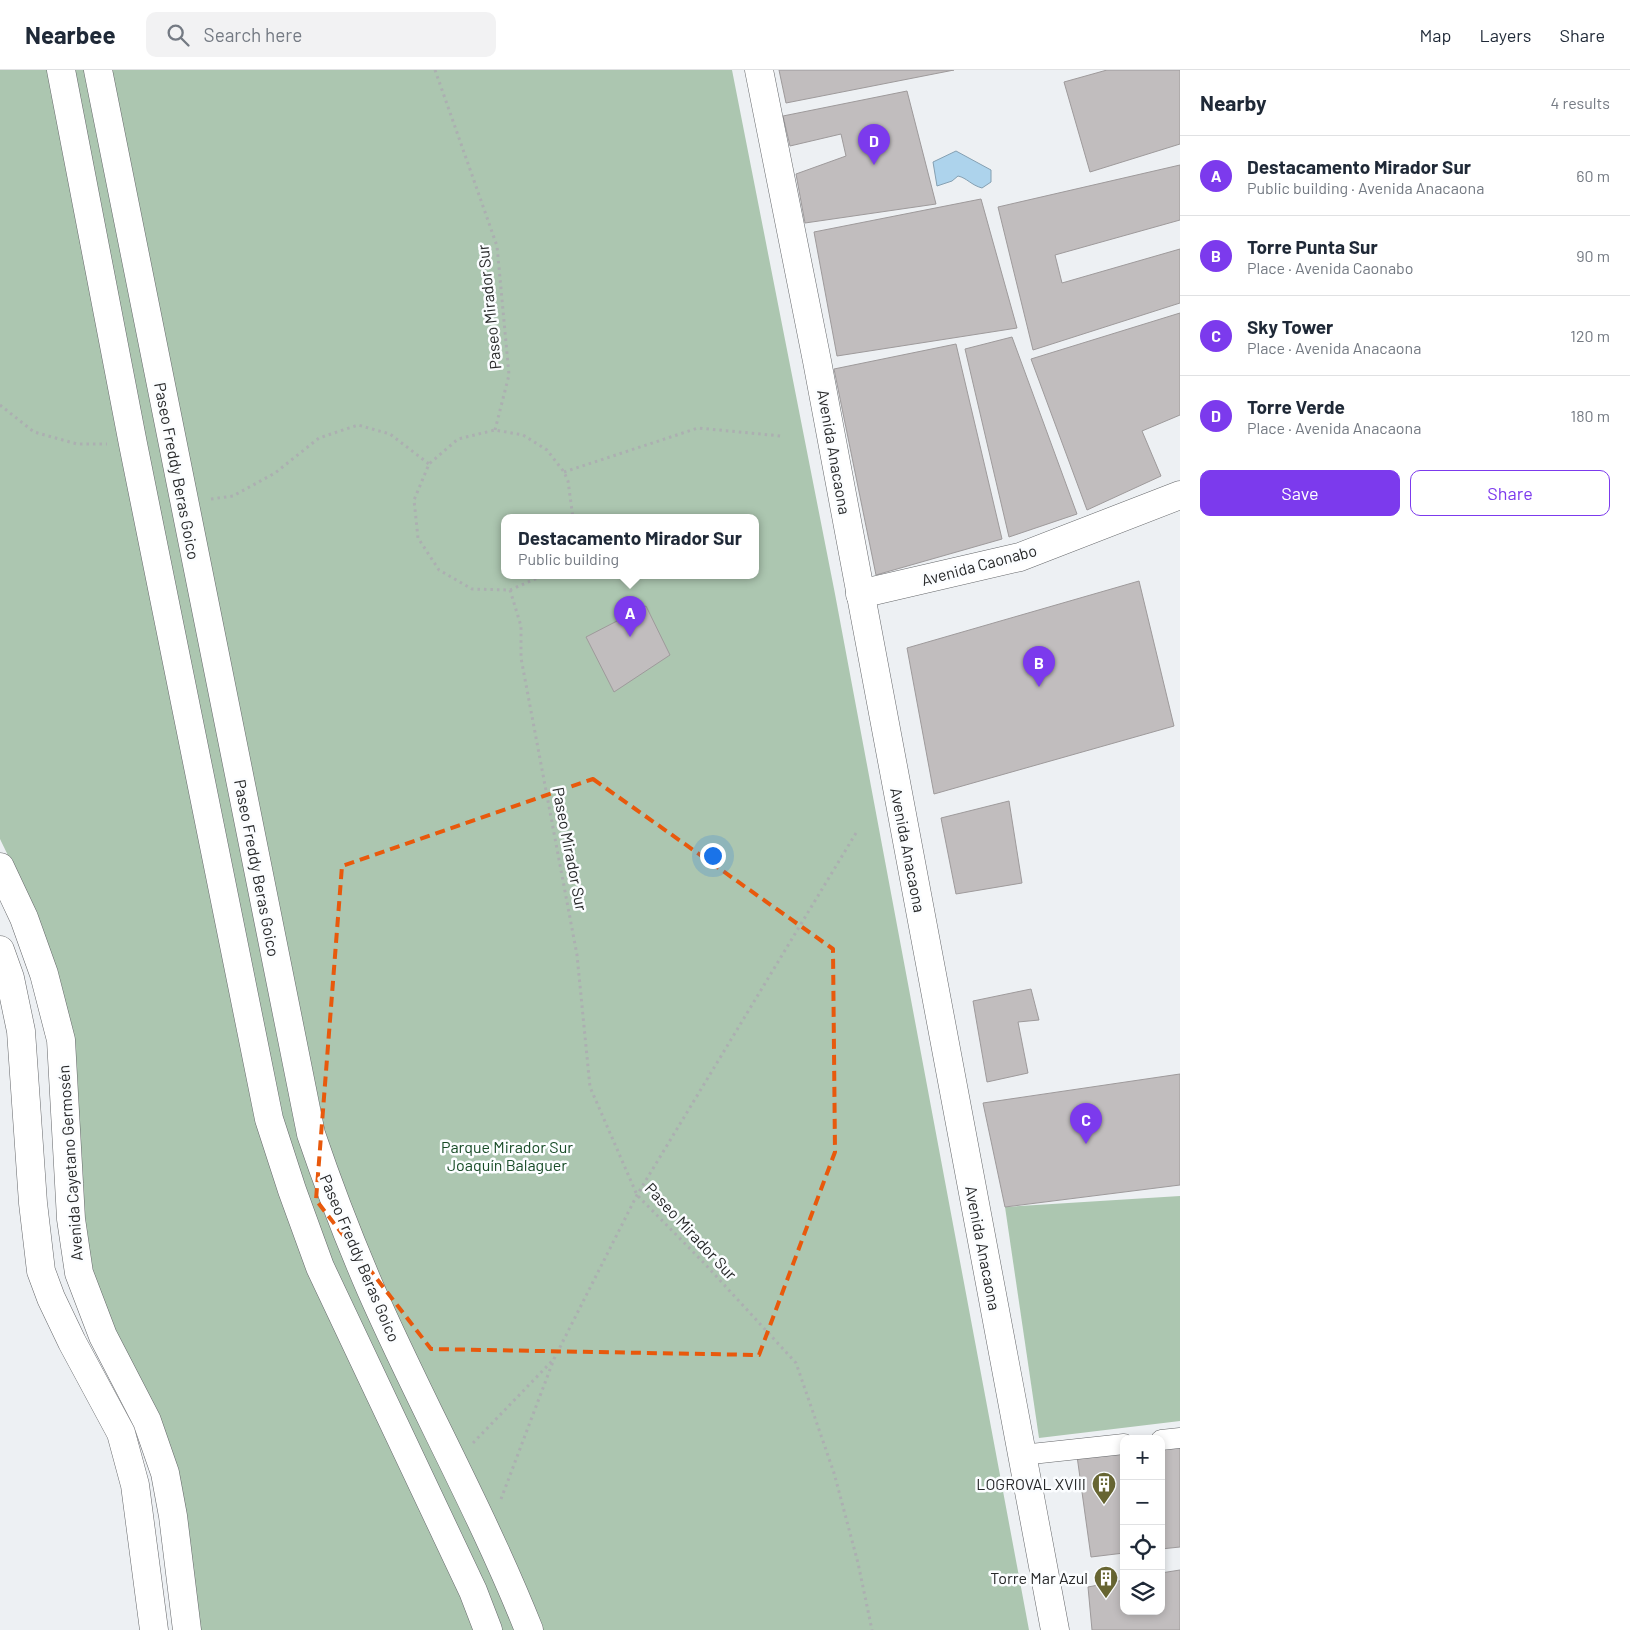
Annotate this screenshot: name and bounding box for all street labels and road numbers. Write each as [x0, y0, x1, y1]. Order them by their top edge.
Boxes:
street label: Paseo Mirador Sur [472, 244, 505, 370]
street label: Paseo Freddy Beras Goico [151, 381, 204, 561]
street label: Avenida Anacaona [814, 388, 855, 516]
street label: Avenida Caonabo [919, 540, 1039, 589]
street label: Paseo Freddy Beras Goico [231, 778, 284, 958]
street label: Paseo Mirador Sur [549, 786, 592, 912]
street label: Avenida Anacaona [887, 786, 930, 914]
street label: Avenida Cayetano Germosén [53, 1064, 86, 1262]
street label: Paseo Freddy Beras Goico [317, 1171, 404, 1344]
street label: Paseo Mirador Sur [642, 1178, 741, 1283]
street label: Avenida Anacaona [962, 1184, 1005, 1312]

